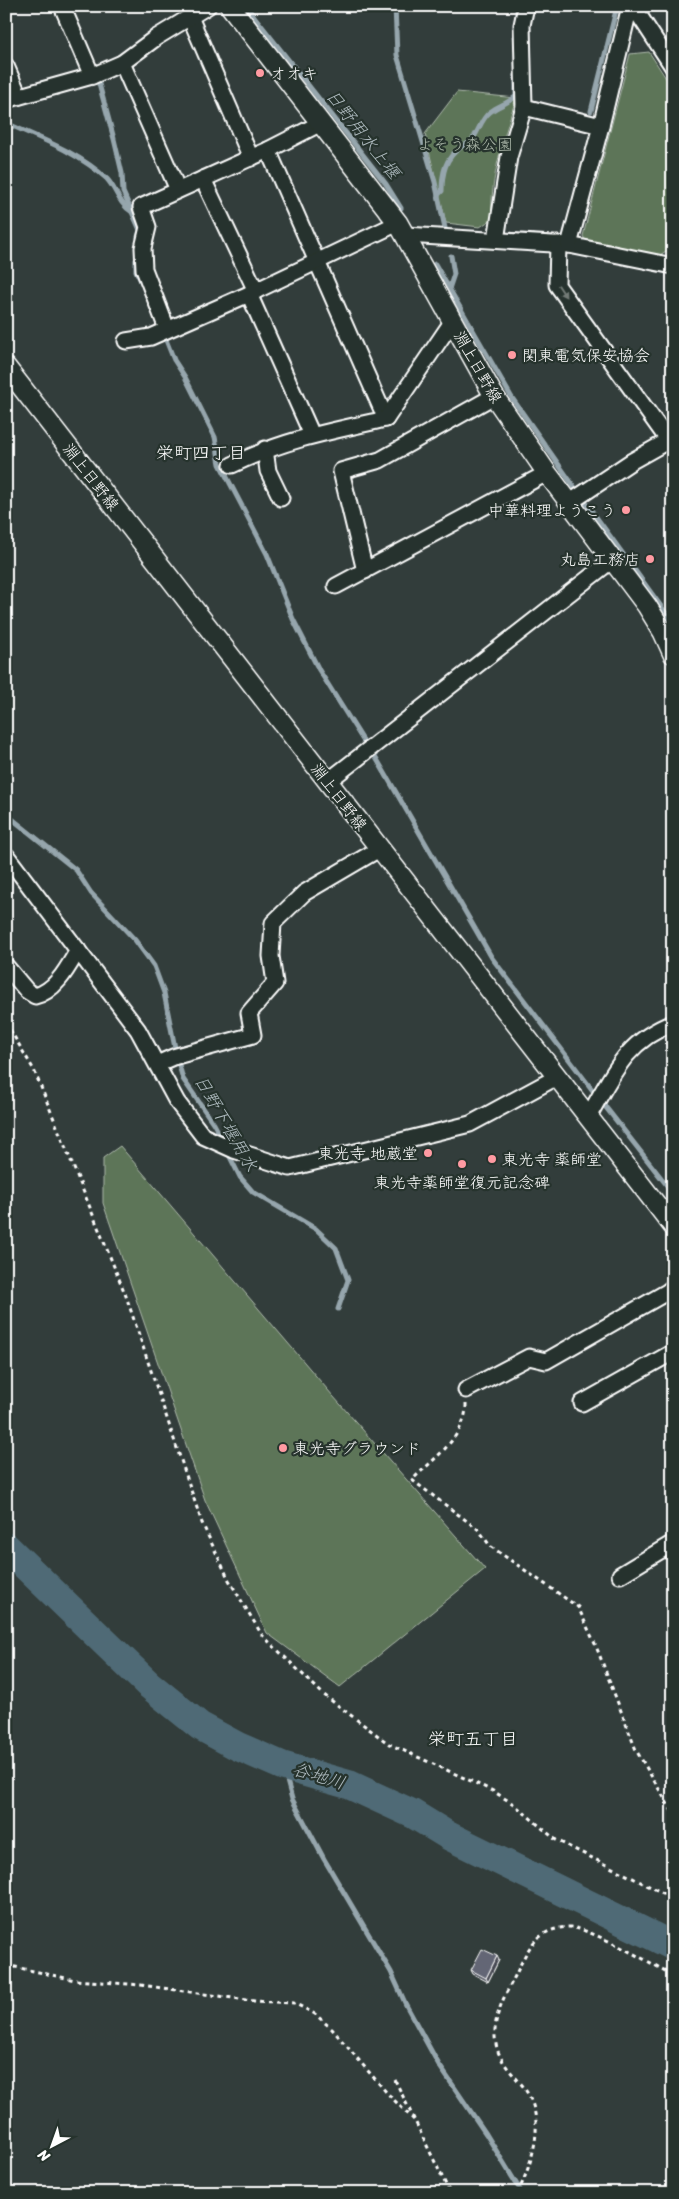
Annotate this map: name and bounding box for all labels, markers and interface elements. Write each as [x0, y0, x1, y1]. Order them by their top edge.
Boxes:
place label: オオキ [270, 59, 318, 88]
marker: オオキ [254, 67, 266, 79]
water label: 日野用水上堰 [317, 82, 410, 188]
park label: よそう森公園 [417, 130, 513, 159]
one-way arrow [557, 285, 567, 298]
street label: 淵上日野線 [445, 325, 511, 409]
place label: 関東電気保安協会 [522, 341, 650, 370]
marker: 関東電気保安協会 [506, 349, 518, 361]
street label: 淵上日野線 [55, 437, 127, 517]
district label: 栄町四丁目 [156, 437, 246, 469]
place label: 中華料理ようこう [488, 496, 616, 525]
marker: 中華料理ようこう [620, 504, 632, 516]
place label: 丸島工務店 [560, 545, 640, 574]
marker: 丸島工務店 [644, 553, 656, 565]
street label: 淵上日野線 [303, 757, 375, 837]
water label: 日野下堰用水 [185, 1068, 267, 1178]
place label: 東光寺 地蔵堂 [318, 1139, 418, 1168]
place label: 東光寺 薬師堂 [502, 1145, 602, 1174]
marker: 東光寺 地蔵堂 [422, 1147, 434, 1159]
marker: 東光寺 薬師堂 [486, 1153, 498, 1165]
marker: 東光寺薬師堂復元記念碑 [456, 1158, 468, 1170]
place label: 東光寺薬師堂復元記念碑 [374, 1168, 550, 1197]
place label: 東光寺グラウンド [293, 1434, 421, 1463]
marker: 東光寺グラウンド [277, 1442, 289, 1454]
district label: 栄町五丁目 [428, 1723, 518, 1755]
water label: 谷地川 [289, 1753, 349, 1799]
north arrow [28, 2122, 78, 2172]
text: N [32, 2143, 56, 2169]

